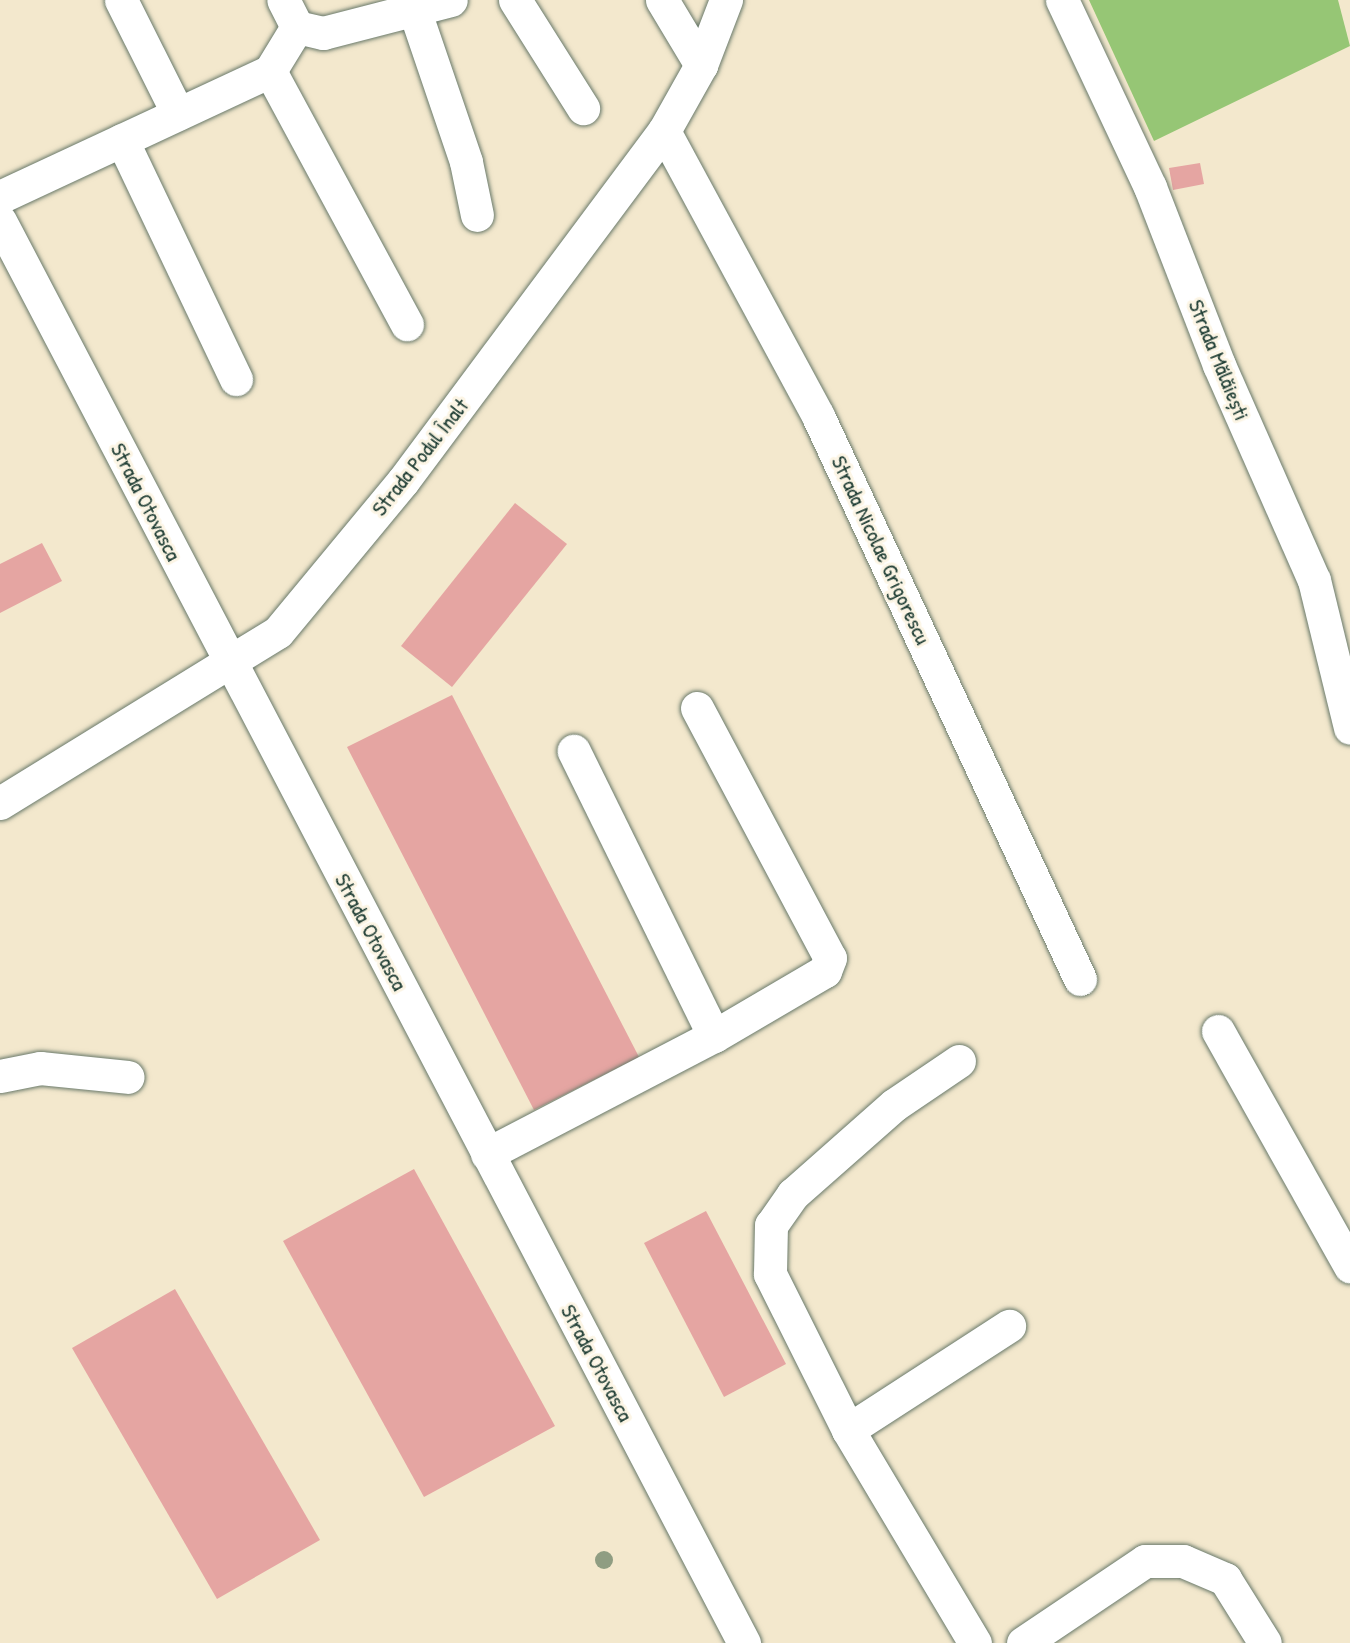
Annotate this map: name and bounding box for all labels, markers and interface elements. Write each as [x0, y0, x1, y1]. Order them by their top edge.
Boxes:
street label: Strada Mălăiești [1183, 296, 1255, 424]
street label: Strada Podul Înalt [366, 393, 474, 521]
street label: Strada Otovasca [105, 439, 187, 565]
street label: Strada Nicolae Grigorescu [826, 452, 936, 648]
street label: Strada Otovasca [329, 869, 413, 995]
street label: Strada Otovasca [555, 1300, 639, 1426]

